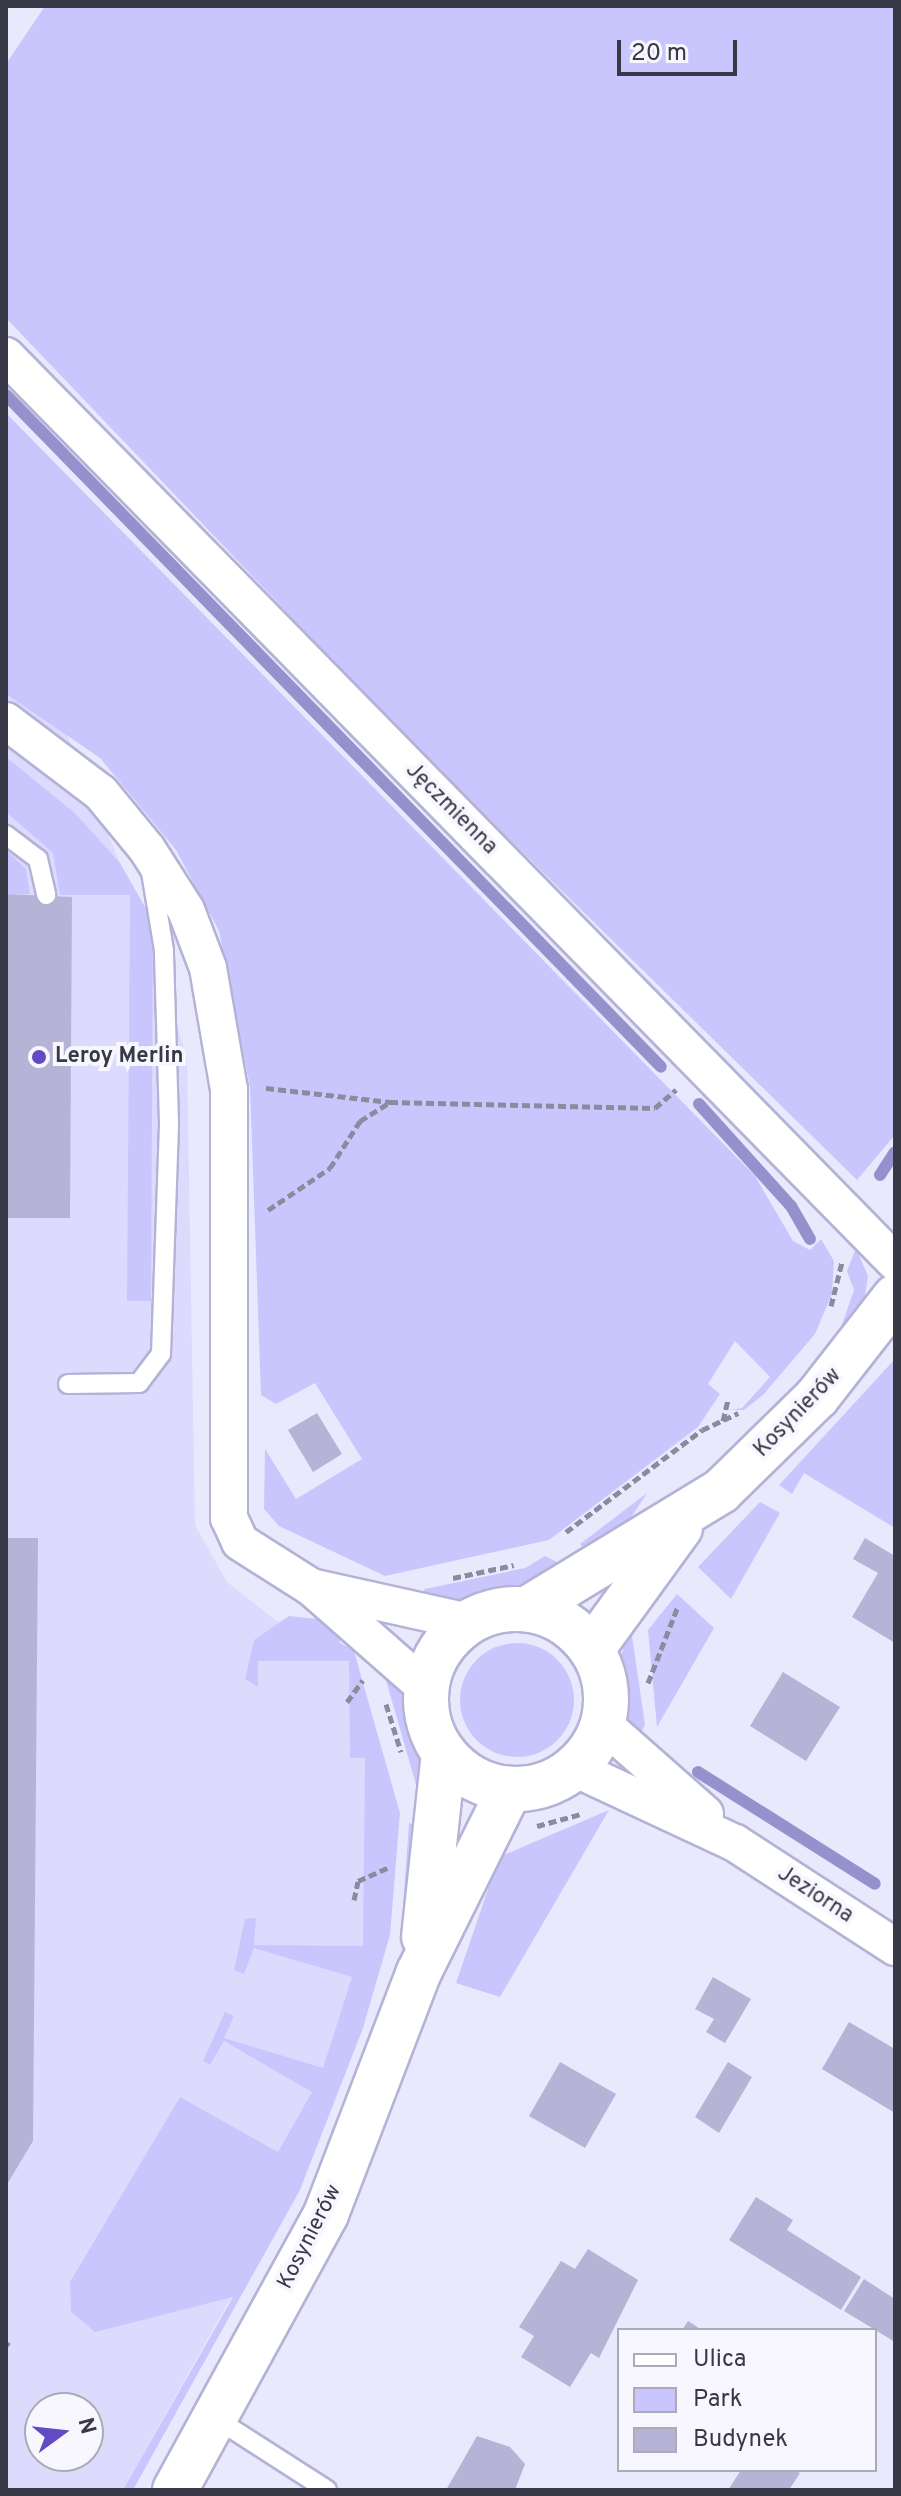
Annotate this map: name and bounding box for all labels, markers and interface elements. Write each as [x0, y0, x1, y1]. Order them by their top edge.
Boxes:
scale bar [621, 24, 741, 74]
text: 20 m [631, 39, 687, 69]
street label: Jęczmienna [400, 758, 502, 860]
place label: Leroy Merlin [55, 1044, 183, 1070]
marker: Leroy Merlin [30, 1048, 48, 1066]
street label: Kosynierów [749, 1363, 847, 1463]
street label: Jeziorna [772, 1861, 858, 1929]
street label: Kosynierów [272, 2180, 348, 2294]
legend [617, 2328, 877, 2472]
text: Ulica [693, 2345, 746, 2375]
text: Park [693, 2385, 743, 2415]
north arrow [24, 2392, 104, 2472]
text: N [71, 2415, 101, 2437]
text: Budynek [693, 2425, 788, 2455]

